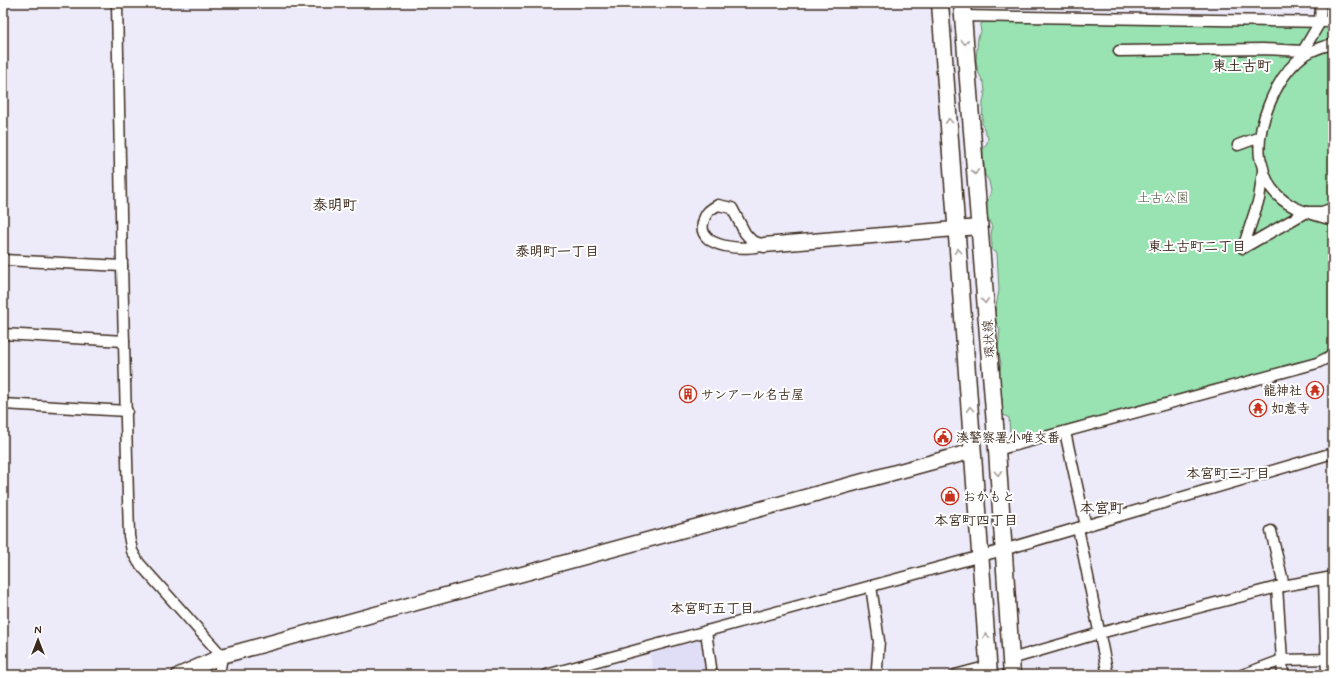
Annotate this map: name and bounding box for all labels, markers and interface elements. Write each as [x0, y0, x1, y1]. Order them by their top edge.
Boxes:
one-way arrow [961, 39, 970, 45]
district label: 東土古町 [1212, 57, 1272, 77]
one-way arrow [944, 118, 953, 124]
one-way arrow [971, 168, 980, 175]
park label: 土古公園 [1137, 190, 1189, 207]
district label: 泰明町 [312, 196, 358, 216]
district label: 東土古町二丁目 [1148, 238, 1246, 256]
district label: 泰明町一丁目 [515, 243, 599, 261]
one-way arrow [954, 248, 963, 254]
one-way arrow [981, 298, 990, 304]
street label: 環状線 [980, 318, 999, 359]
temple icon: 龍神社 [1305, 380, 1325, 400]
place label: 龍神社 [1263, 383, 1302, 400]
building icon: サンアール名古屋 [678, 384, 698, 404]
place label: サンアール名古屋 [701, 387, 804, 404]
temple icon: 如意寺 [1248, 398, 1268, 418]
place label: 如意寺 [1271, 401, 1310, 418]
one-way arrow [965, 406, 974, 412]
public building icon: 湊警察署小唯交番 [933, 427, 953, 447]
place label: 湊警察署小唯交番 [956, 430, 1060, 447]
district label: 本宮町三丁目 [1186, 465, 1270, 483]
one-way arrow [994, 470, 1003, 476]
shop icon: おかもと [940, 486, 960, 506]
place label: おかもと [963, 489, 1015, 506]
district label: 本宮町 [1079, 499, 1125, 519]
district label: 本宮町四丁目 [934, 512, 1018, 530]
district label: 本宮町五丁目 [670, 600, 754, 618]
north arrow [18, 620, 58, 660]
text: N [34, 624, 42, 638]
one-way arrow [982, 633, 991, 639]

